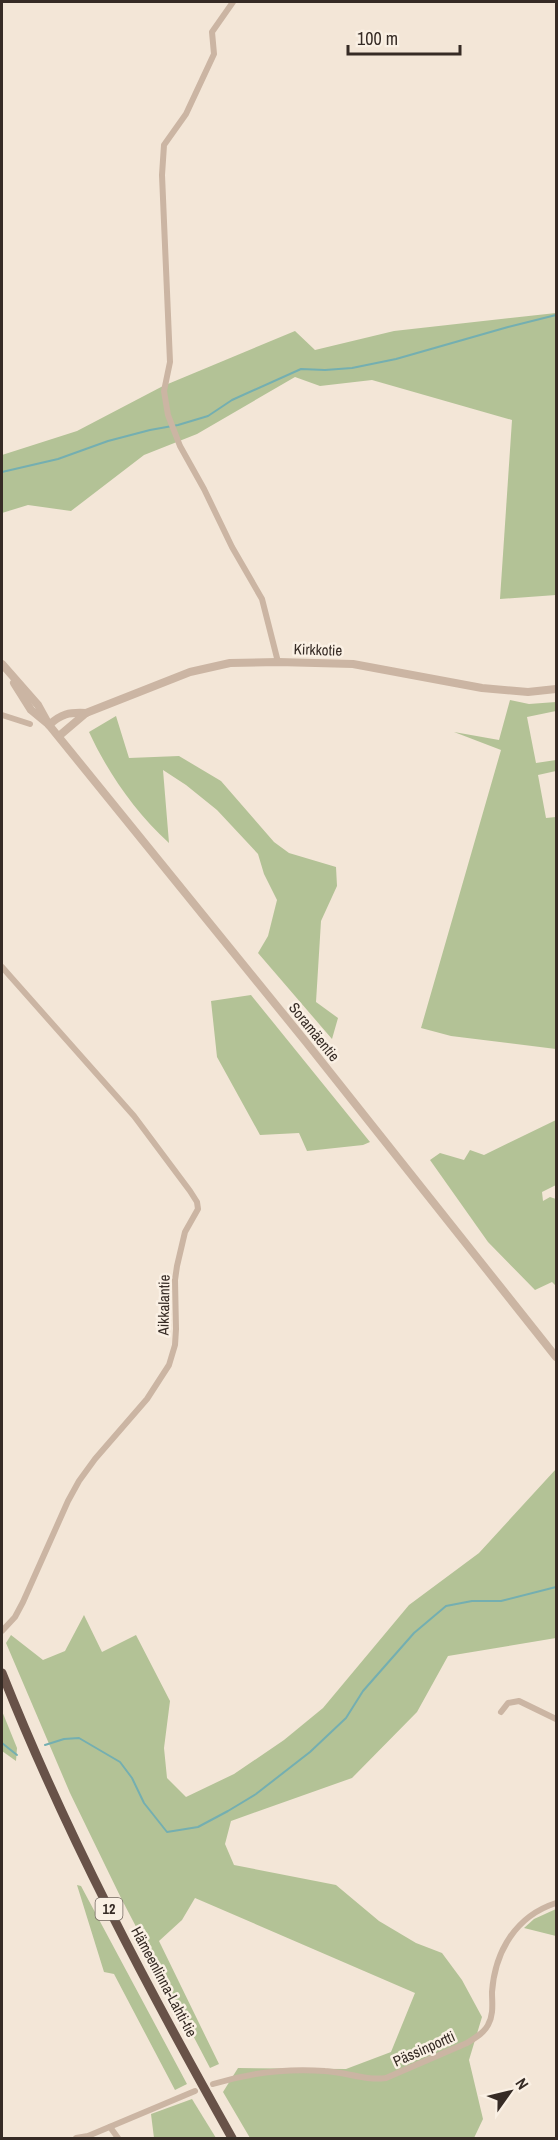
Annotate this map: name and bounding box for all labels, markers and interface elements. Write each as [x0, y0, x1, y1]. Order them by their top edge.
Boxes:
scale bar [348, 18, 460, 56]
text: 100 m [357, 26, 398, 51]
street label: Kirkkotie [293, 638, 343, 661]
street label: Soramäentie [284, 998, 345, 1066]
street label: Aikkalantie [152, 1274, 175, 1337]
road number: 12 [96, 1898, 122, 1920]
street label: Hämeenlinna-Lahti-tie [126, 1923, 203, 2041]
street label: Pässinportti [390, 2026, 458, 2071]
north arrow [480, 2062, 540, 2122]
text: N [511, 2074, 534, 2094]

